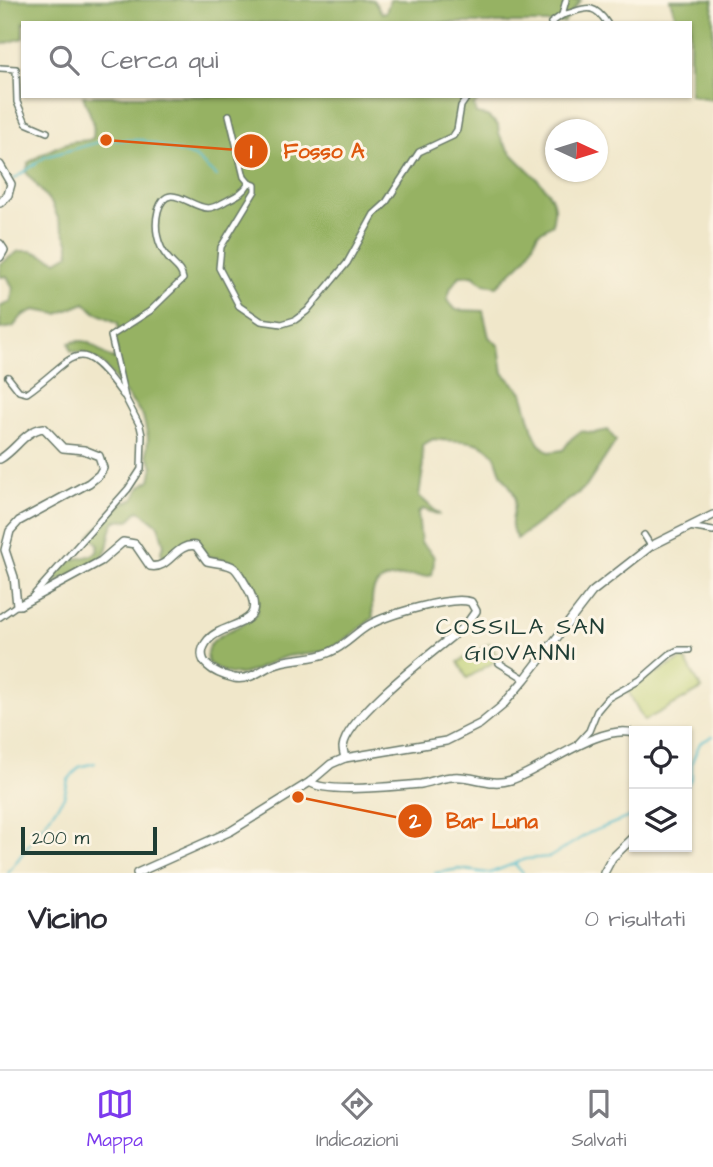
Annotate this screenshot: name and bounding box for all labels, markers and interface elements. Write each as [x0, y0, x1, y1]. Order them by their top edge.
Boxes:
search box [21, 21, 692, 98]
icon: search [45, 41, 83, 79]
text: Cerca qui [101, 42, 218, 78]
north arrow [545, 119, 608, 182]
callout: Fosso A [234, 130, 378, 172]
text: 1 [250, 137, 253, 166]
text: Fosso A [283, 137, 365, 166]
district label: COSSILA SAN GIOVANNI [436, 611, 606, 669]
map controls [629, 726, 692, 852]
button: locate [629, 726, 692, 789]
button: layers [629, 789, 692, 852]
callout: Bar Luna [397, 800, 552, 842]
text: 2 [408, 807, 422, 836]
text: Bar Luna [446, 807, 538, 836]
scale bar [21, 824, 158, 856]
text: 200 m [32, 825, 89, 852]
text: Vicino [28, 898, 107, 940]
text: 0 risultati [584, 903, 685, 935]
tab: Mappa [87, 1085, 143, 1154]
tab: Indicazioni [316, 1085, 398, 1154]
tab: Salvati [571, 1085, 626, 1154]

